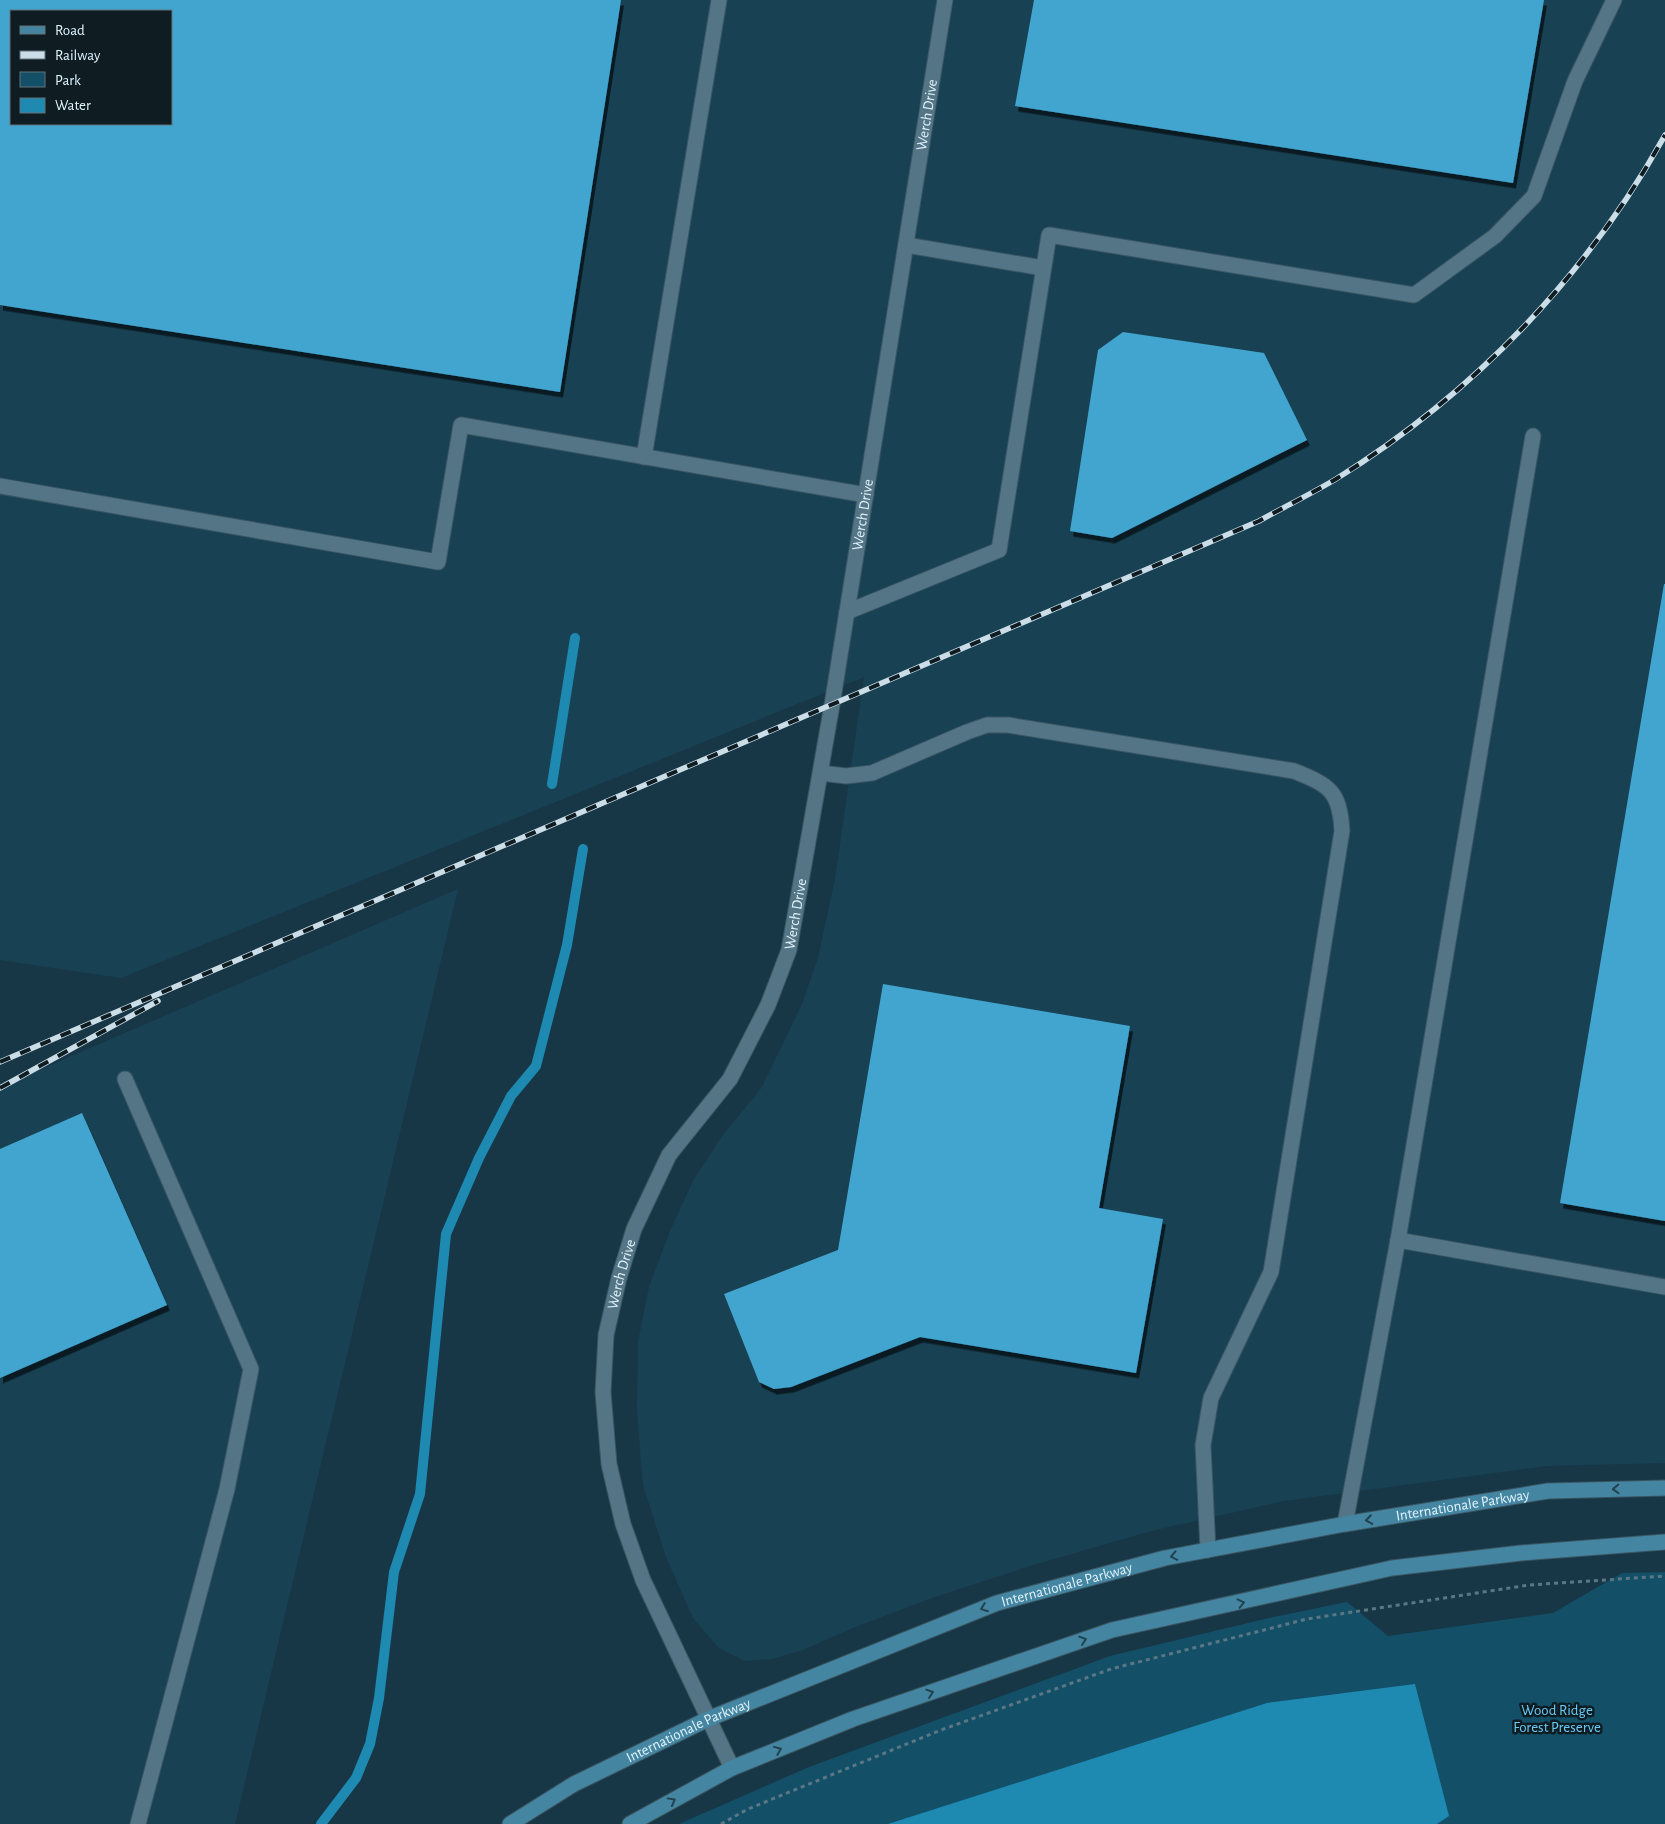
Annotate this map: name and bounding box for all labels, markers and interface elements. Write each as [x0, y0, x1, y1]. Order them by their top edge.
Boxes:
legend [10, 10, 172, 125]
text: Road [55, 23, 85, 38]
text: Railway [55, 48, 101, 63]
text: Park [55, 73, 81, 88]
street label: Werch Drive [914, 78, 940, 151]
text: Water [55, 98, 91, 113]
street label: Werch Drive [849, 478, 876, 551]
street label: Werch Drive [782, 877, 809, 951]
street label: Werch Drive [605, 1237, 638, 1311]
one-way arrow [1612, 1484, 1620, 1495]
street label: Internationale Parkway [1395, 1487, 1531, 1523]
one-way arrow [1364, 1514, 1373, 1524]
one-way arrow [1170, 1550, 1179, 1561]
street label: Internationale Parkway [1000, 1559, 1134, 1609]
one-way arrow [1237, 1598, 1246, 1609]
one-way arrow [980, 1602, 989, 1612]
one-way arrow [1079, 1636, 1087, 1646]
one-way arrow [925, 1689, 934, 1699]
street label: Internationale Parkway [624, 1695, 753, 1765]
park label: Wood Ridge Forest Preserve [1513, 1703, 1601, 1735]
one-way arrow [773, 1746, 782, 1756]
one-way arrow [667, 1797, 676, 1807]

